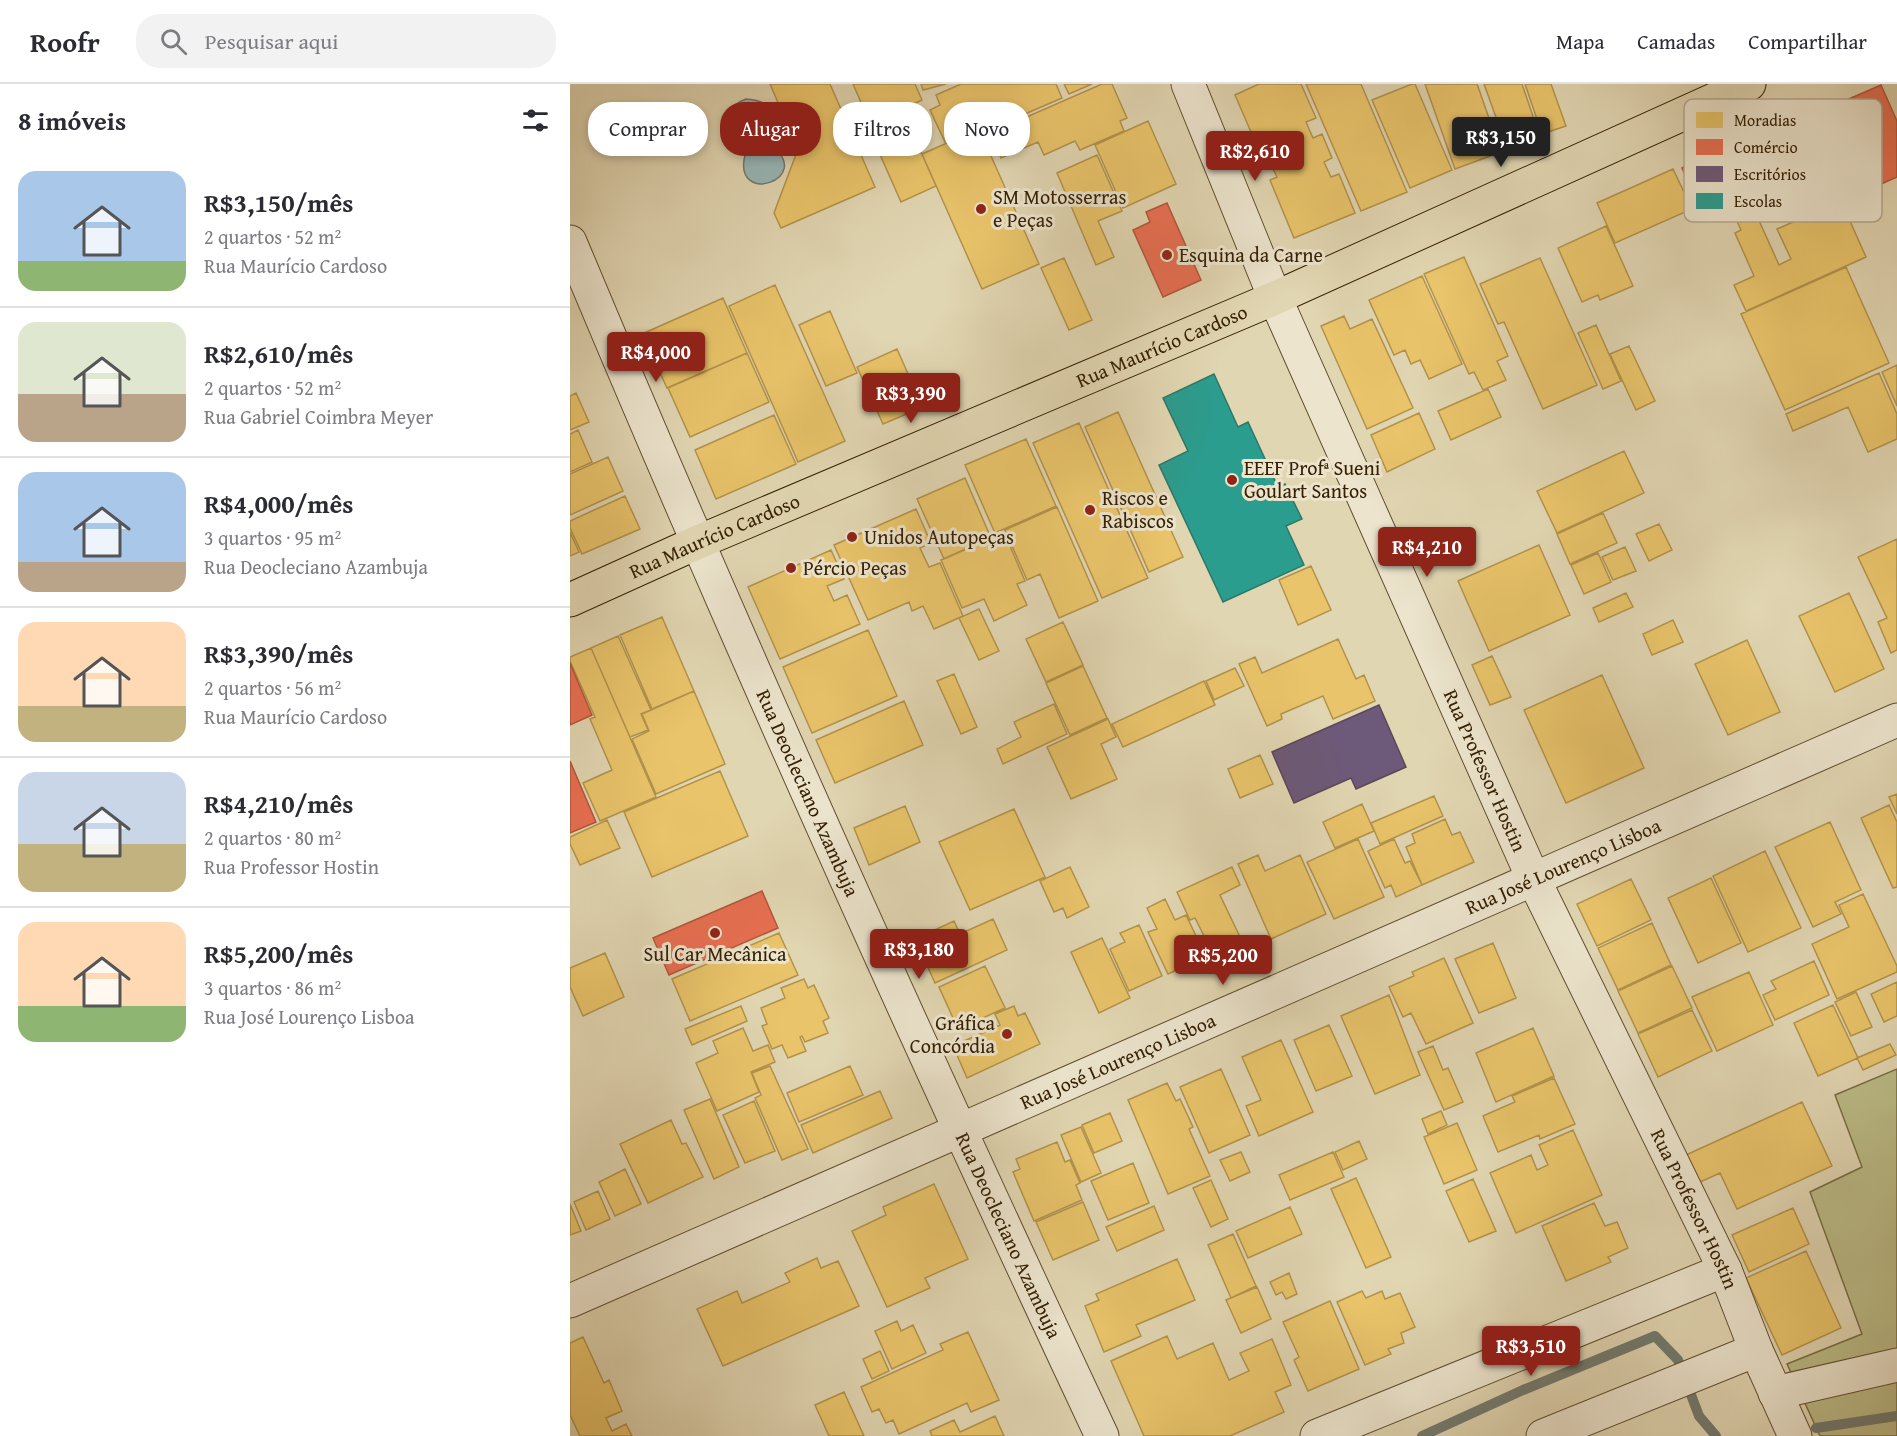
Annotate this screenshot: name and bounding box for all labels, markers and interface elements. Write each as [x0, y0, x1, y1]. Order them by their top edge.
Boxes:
search box [136, 14, 556, 68]
text: Roofr [30, 21, 100, 62]
icon: search [157, 25, 190, 58]
text: Pesquisar aqui [205, 25, 338, 57]
text: Mapa [1556, 26, 1604, 57]
text: Camadas [1637, 26, 1715, 57]
text: Compartilhar [1748, 26, 1867, 57]
legend [1684, 99, 1882, 222]
text: 8 imóveis [18, 101, 126, 140]
chip: Comprar [588, 102, 708, 156]
chip: Alugar [720, 102, 821, 156]
chip: Filtros [833, 102, 932, 156]
chip: Novo [944, 102, 1030, 156]
icon: filters [519, 104, 552, 137]
text: Moradias [1734, 108, 1796, 132]
pin: R$3,150 [1446, 117, 1556, 168]
text: R$3,150 [1466, 122, 1536, 151]
pin: R$2,610 [1200, 131, 1310, 182]
text: Comércio [1734, 135, 1798, 159]
text: R$2,610 [1220, 136, 1290, 165]
text: Escritórios [1734, 162, 1806, 186]
place label: SM Motosserras e Peças [993, 182, 1126, 234]
text: R$3,150/mês [204, 183, 353, 222]
text: Escolas [1734, 189, 1782, 213]
icon: home [66, 195, 138, 267]
marker: SM Motosserras e Peças [974, 202, 988, 216]
text: 2 quartos · 52 m² [204, 222, 341, 251]
place label: Esquina da Carne [1179, 240, 1323, 269]
marker: Esquina da Carne [1160, 248, 1174, 262]
text: Rua Maurício Cardoso [204, 251, 387, 280]
street label: Rua Maurício Cardoso [1071, 296, 1252, 395]
pin: R$4,000 [601, 332, 711, 383]
text: R$2,610/mês [204, 334, 353, 373]
text: R$4,000 [621, 337, 691, 366]
icon: home [66, 346, 138, 418]
text: 2 quartos · 52 m² [204, 373, 341, 402]
pin: R$3,390 [856, 373, 966, 424]
text: R$3,390 [876, 378, 946, 407]
text: Rua Gabriel Coimbra Meyer [204, 402, 433, 431]
place label: EEEF Profª Sueni Goulart Santos [1244, 453, 1381, 505]
marker: EEEF Profª Sueni Goulart Santos [1225, 473, 1239, 487]
place label: Riscos e Rabiscos [1102, 483, 1174, 535]
text: R$4,000/mês [204, 484, 353, 523]
street label: Rua Maurício Cardoso [624, 486, 804, 585]
icon: home [66, 496, 138, 568]
marker: Riscos e Rabiscos [1083, 503, 1097, 517]
place label: Unidos Autopeças [864, 522, 1014, 551]
text: 3 quartos · 95 m² [204, 523, 341, 552]
pin: R$4,210 [1372, 527, 1482, 578]
marker: Unidos Autopeças [845, 530, 859, 544]
text: R$4,210 [1392, 532, 1462, 561]
text: Rua Deocleciano Azambuja [204, 552, 428, 581]
place label: Pércio Peças [803, 553, 907, 582]
marker: Pércio Peças [784, 561, 798, 575]
text: R$3,390/mês [204, 634, 353, 673]
icon: home [66, 646, 138, 718]
text: 2 quartos · 56 m² [204, 673, 341, 702]
street label: Rua Deocleciano Azambuja [750, 684, 867, 901]
street label: Rua Professor Hostin [1437, 684, 1534, 856]
text: Rua Maurício Cardoso [204, 702, 387, 731]
text: R$4,210/mês [204, 784, 353, 823]
icon: home [66, 796, 138, 868]
street label: Rua José Lourenço Lisboa [1460, 810, 1666, 921]
text: 2 quartos · 80 m² [204, 823, 341, 852]
text: Rua Professor Hostin [204, 852, 379, 881]
marker: Sul Car Mecânica [708, 926, 722, 940]
pin: R$3,180 [864, 929, 974, 980]
text: R$5,200/mês [204, 934, 353, 973]
text: R$3,180 [884, 934, 954, 963]
pin: R$5,200 [1168, 935, 1278, 986]
place label: Sul Car Mecânica [644, 939, 787, 968]
text: R$5,200 [1188, 940, 1258, 969]
icon: home [66, 946, 138, 1018]
text: 3 quartos · 86 m² [204, 973, 341, 1002]
text: Rua José Lourenço Lisboa [204, 1002, 415, 1031]
street label: Rua José Lourenço Lisboa [1015, 1005, 1220, 1116]
place label: Gráfica Concórdia [910, 1008, 996, 1060]
marker: Gráfica Concórdia [1000, 1027, 1014, 1041]
street label: Rua Professor Hostin [1644, 1123, 1746, 1293]
street label: Rua Deocleciano Azambuja [949, 1127, 1070, 1344]
pin: R$3,510 [1476, 1326, 1586, 1377]
text: R$3,510 [1496, 1331, 1566, 1360]

